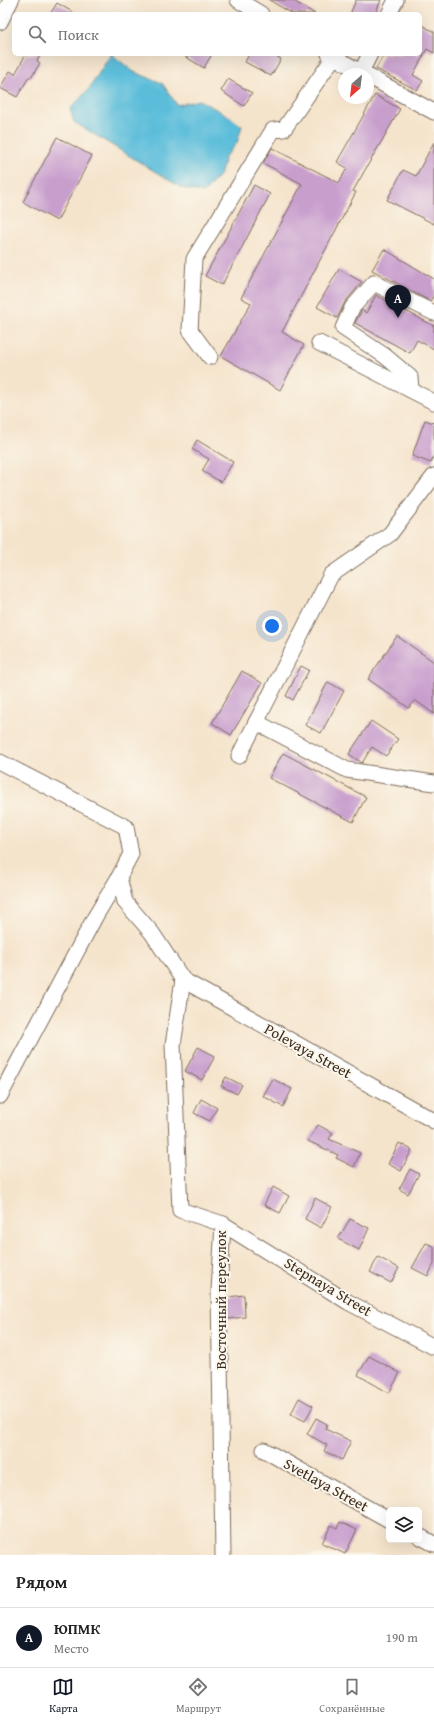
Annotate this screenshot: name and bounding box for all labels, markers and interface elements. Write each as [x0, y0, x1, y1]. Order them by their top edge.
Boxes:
search box [12, 12, 422, 56]
icon: search [26, 23, 48, 45]
text: Поиск [58, 24, 99, 45]
north arrow [338, 68, 374, 104]
pin: A [385, 285, 411, 318]
your location [262, 616, 282, 636]
street label: Polevaya Street [261, 1018, 356, 1084]
street label: Восточный переулок [210, 1230, 231, 1370]
street label: Stepnaya Street [280, 1252, 377, 1321]
street label: Svetlaya Street [280, 1453, 373, 1517]
map controls [386, 1507, 422, 1543]
button: layers [386, 1507, 422, 1543]
text: Рядом [16, 1569, 67, 1594]
text: ЮПМК [54, 1618, 101, 1639]
text: A [25, 1628, 33, 1647]
text: 190 m [386, 1628, 418, 1647]
text: Место [54, 1639, 89, 1658]
tab: Карта [49, 1676, 78, 1716]
tab: Маршрут [176, 1676, 221, 1716]
tab: Сохранённые [319, 1676, 385, 1716]

